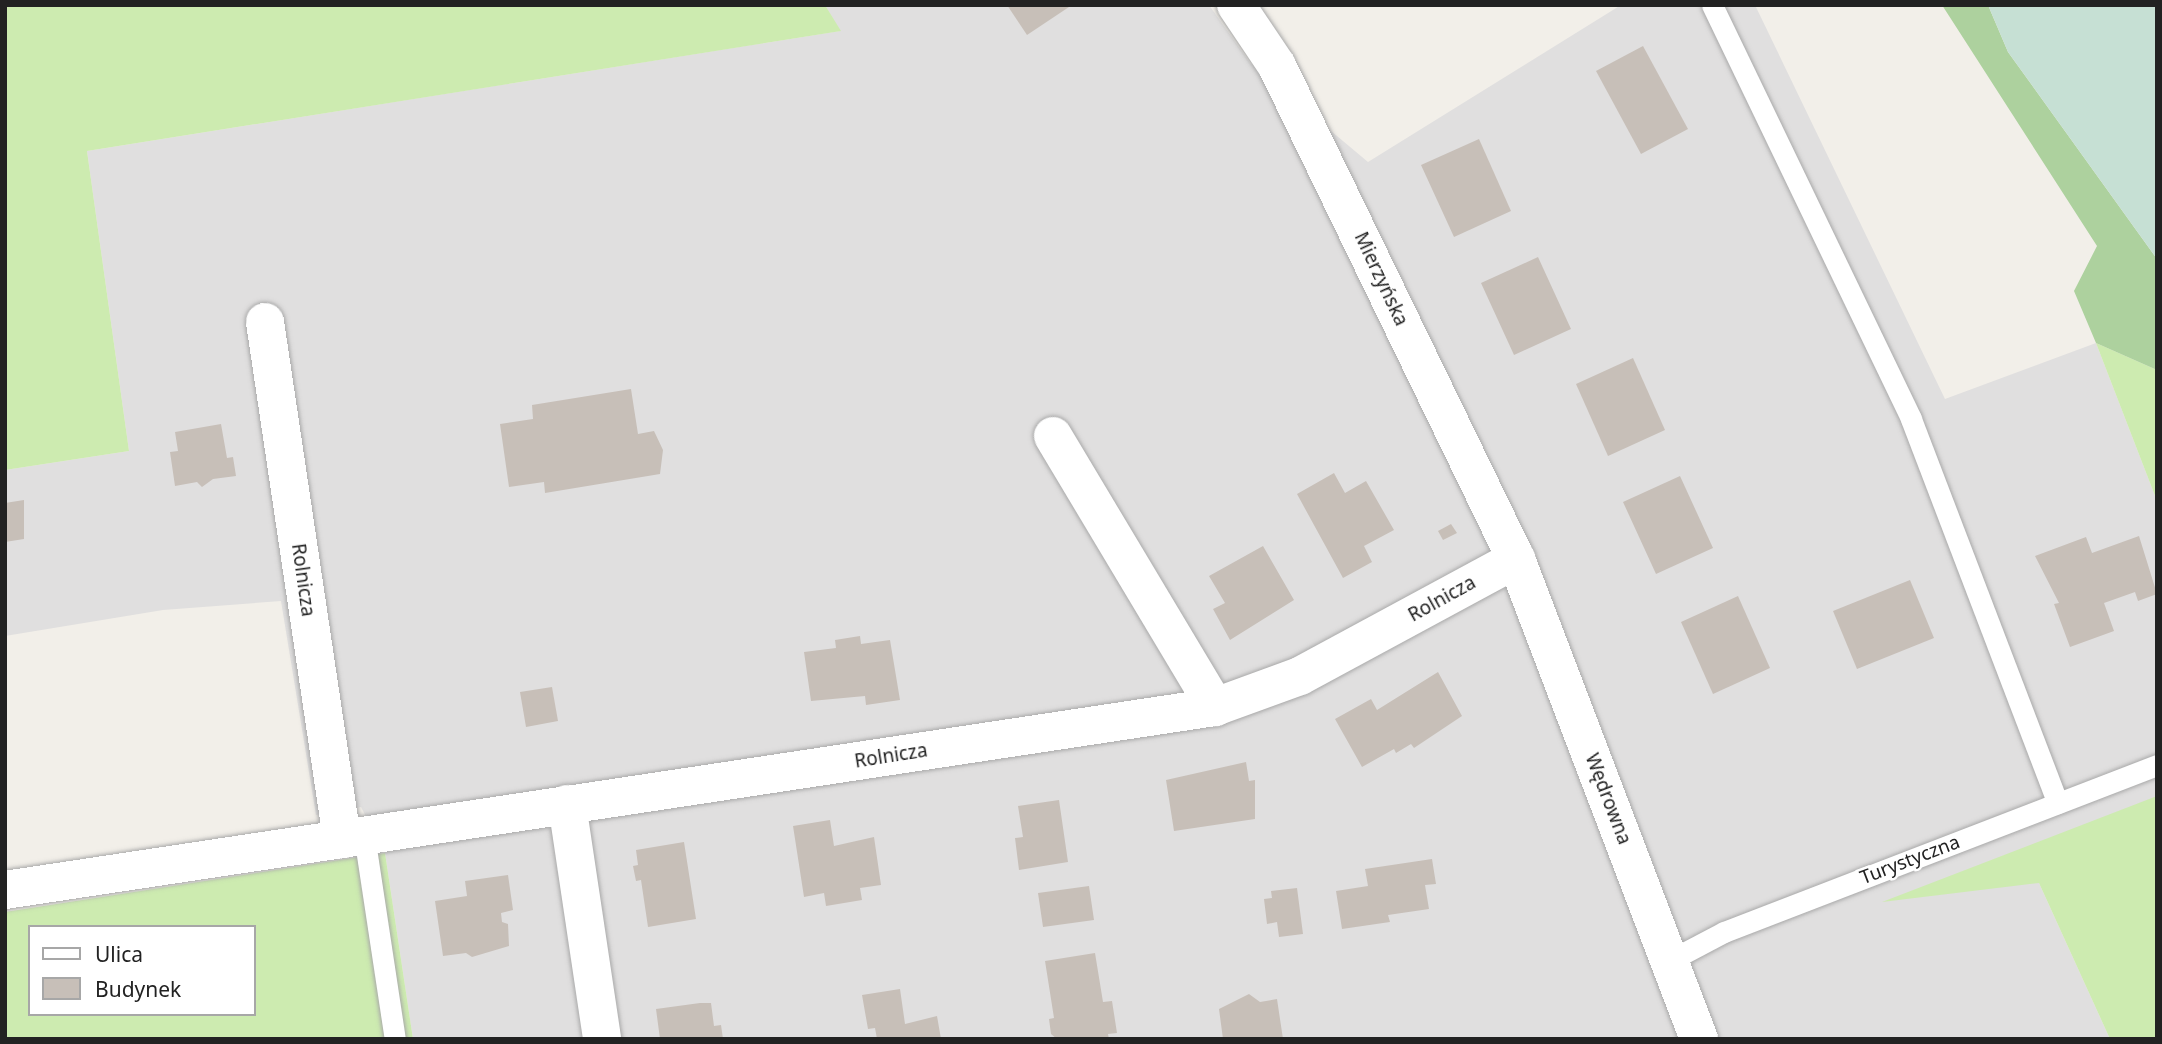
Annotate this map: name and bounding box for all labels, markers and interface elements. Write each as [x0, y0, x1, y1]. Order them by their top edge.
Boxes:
street label: Mierzyńska [1349, 228, 1413, 330]
street label: Rolnicza [287, 542, 319, 618]
street label: Rolnicza [1404, 571, 1480, 627]
street label: Rolnicza [853, 739, 929, 773]
street label: Wędrowna [1580, 750, 1636, 848]
street label: Turystyczna [1857, 831, 1963, 889]
legend [28, 925, 256, 1016]
text: Ulica [95, 940, 143, 968]
text: Budynek [95, 975, 181, 1003]

